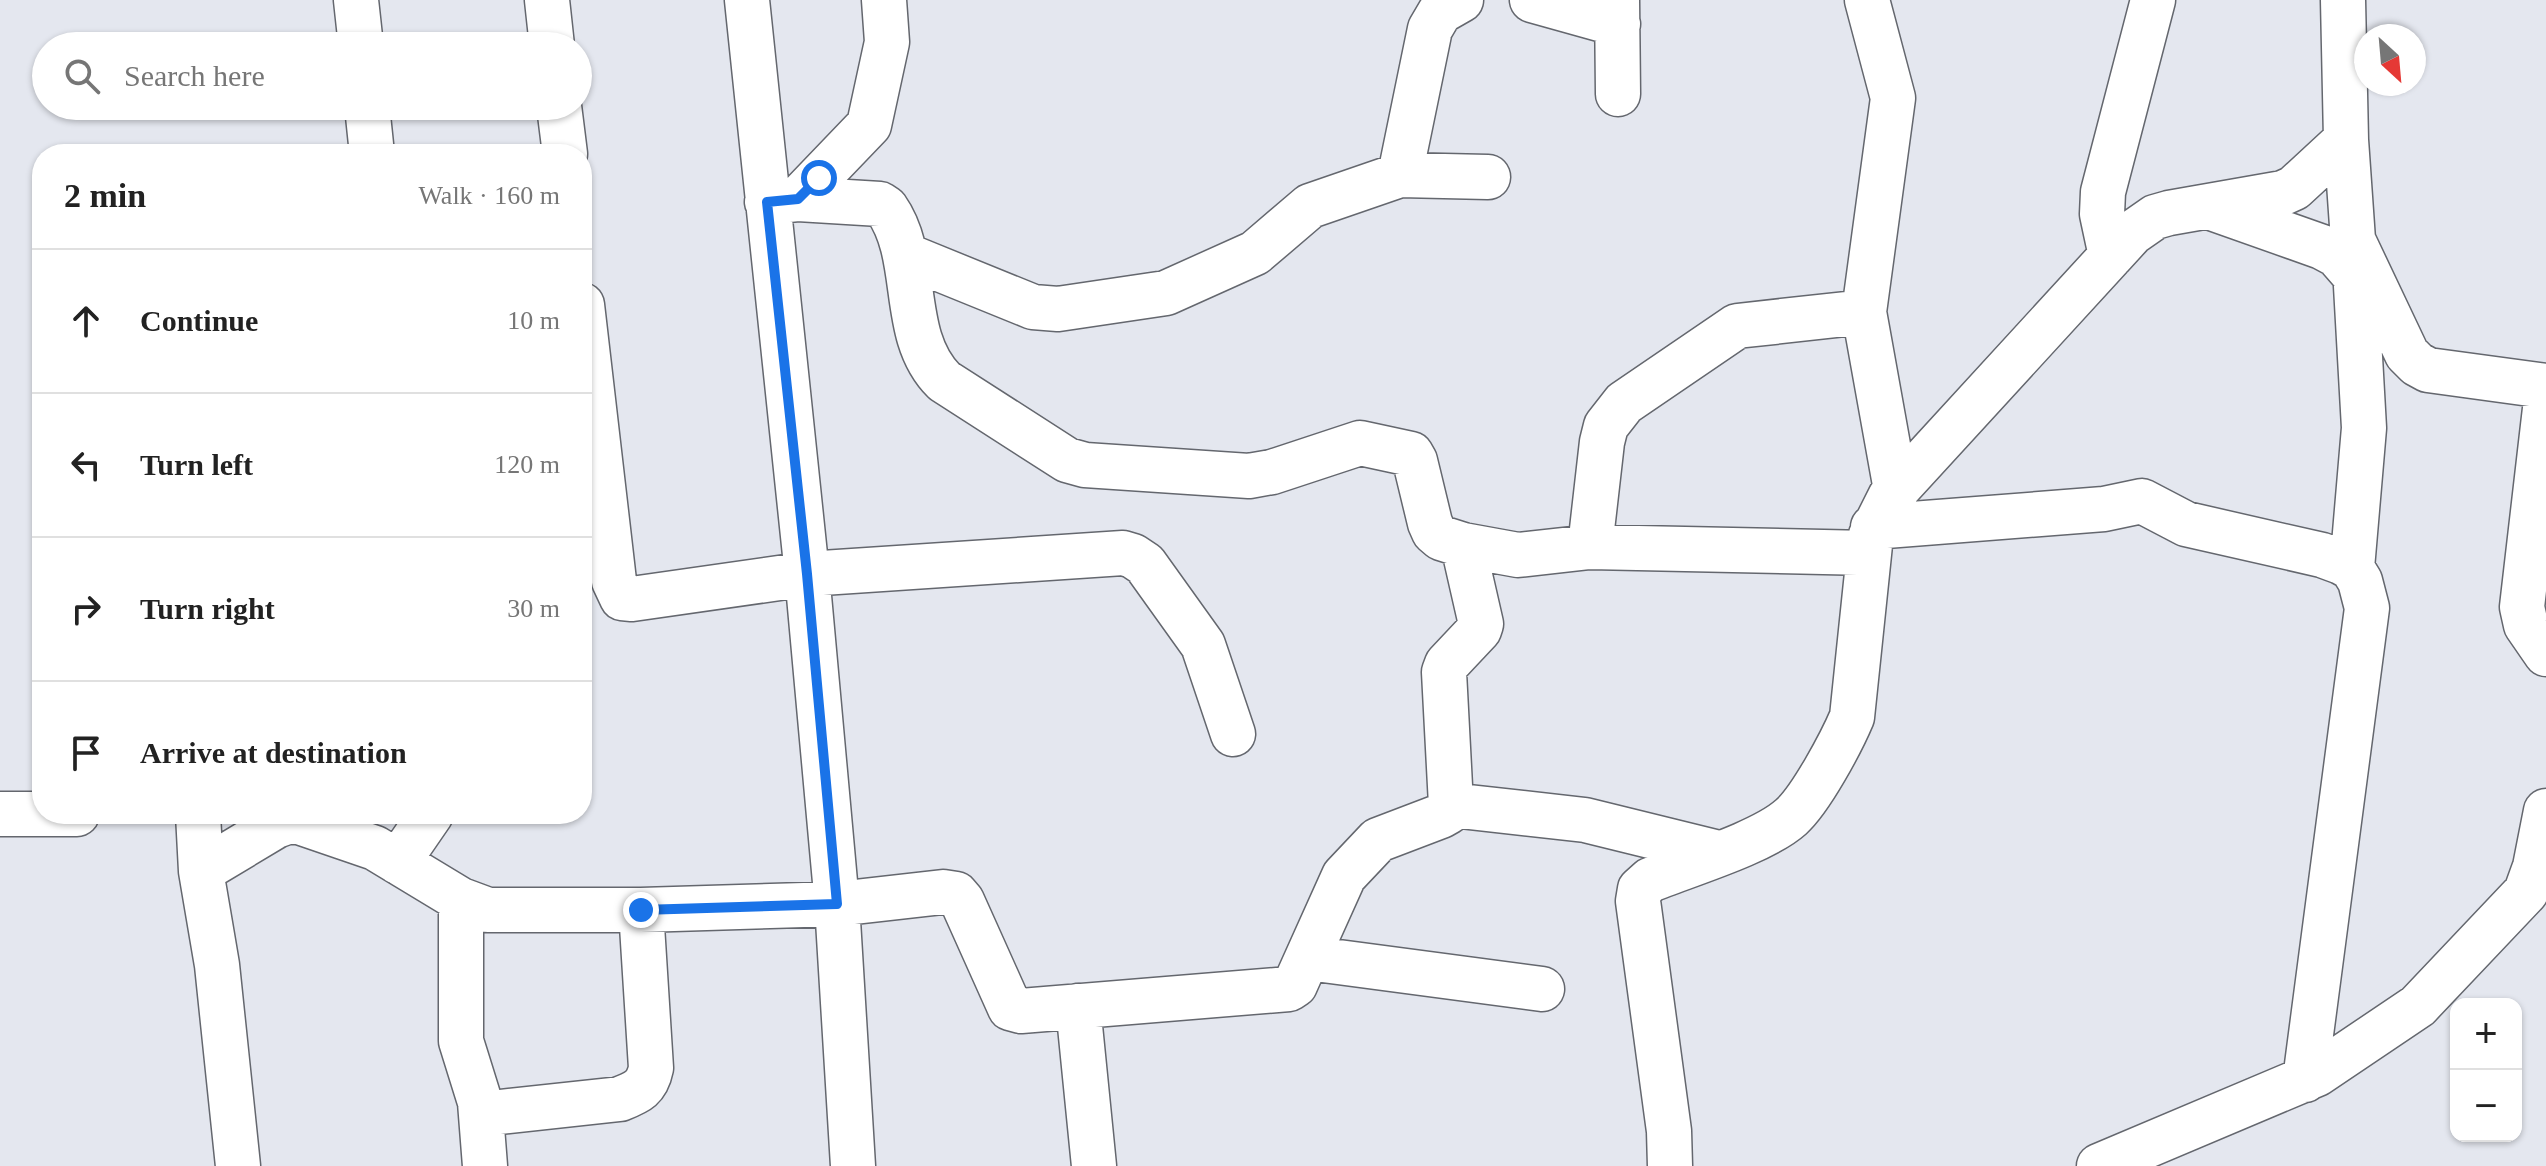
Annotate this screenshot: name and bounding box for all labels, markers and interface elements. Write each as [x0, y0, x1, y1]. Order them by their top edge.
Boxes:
north arrow [2354, 24, 2426, 96]
search box [32, 32, 592, 120]
icon: search [60, 54, 104, 98]
text: Search here [124, 59, 265, 92]
route start [801, 160, 837, 196]
text: 2 min [64, 177, 146, 214]
text: Walk · 160 m [418, 181, 560, 210]
icon: ahead [64, 299, 108, 343]
text: Continue [140, 304, 258, 337]
text: 10 m [507, 306, 560, 335]
icon: left [64, 443, 108, 487]
text: Turn left [140, 448, 253, 481]
text: 120 m [494, 450, 560, 479]
icon: right [64, 587, 108, 631]
text: Turn right [140, 592, 275, 625]
text: 30 m [507, 594, 560, 623]
icon: arrive [64, 731, 108, 775]
text: Arrive at destination [140, 736, 407, 769]
route end [623, 892, 659, 928]
map controls [2450, 998, 2522, 1142]
button: + [2450, 998, 2522, 1070]
button: − [2450, 1070, 2522, 1142]

